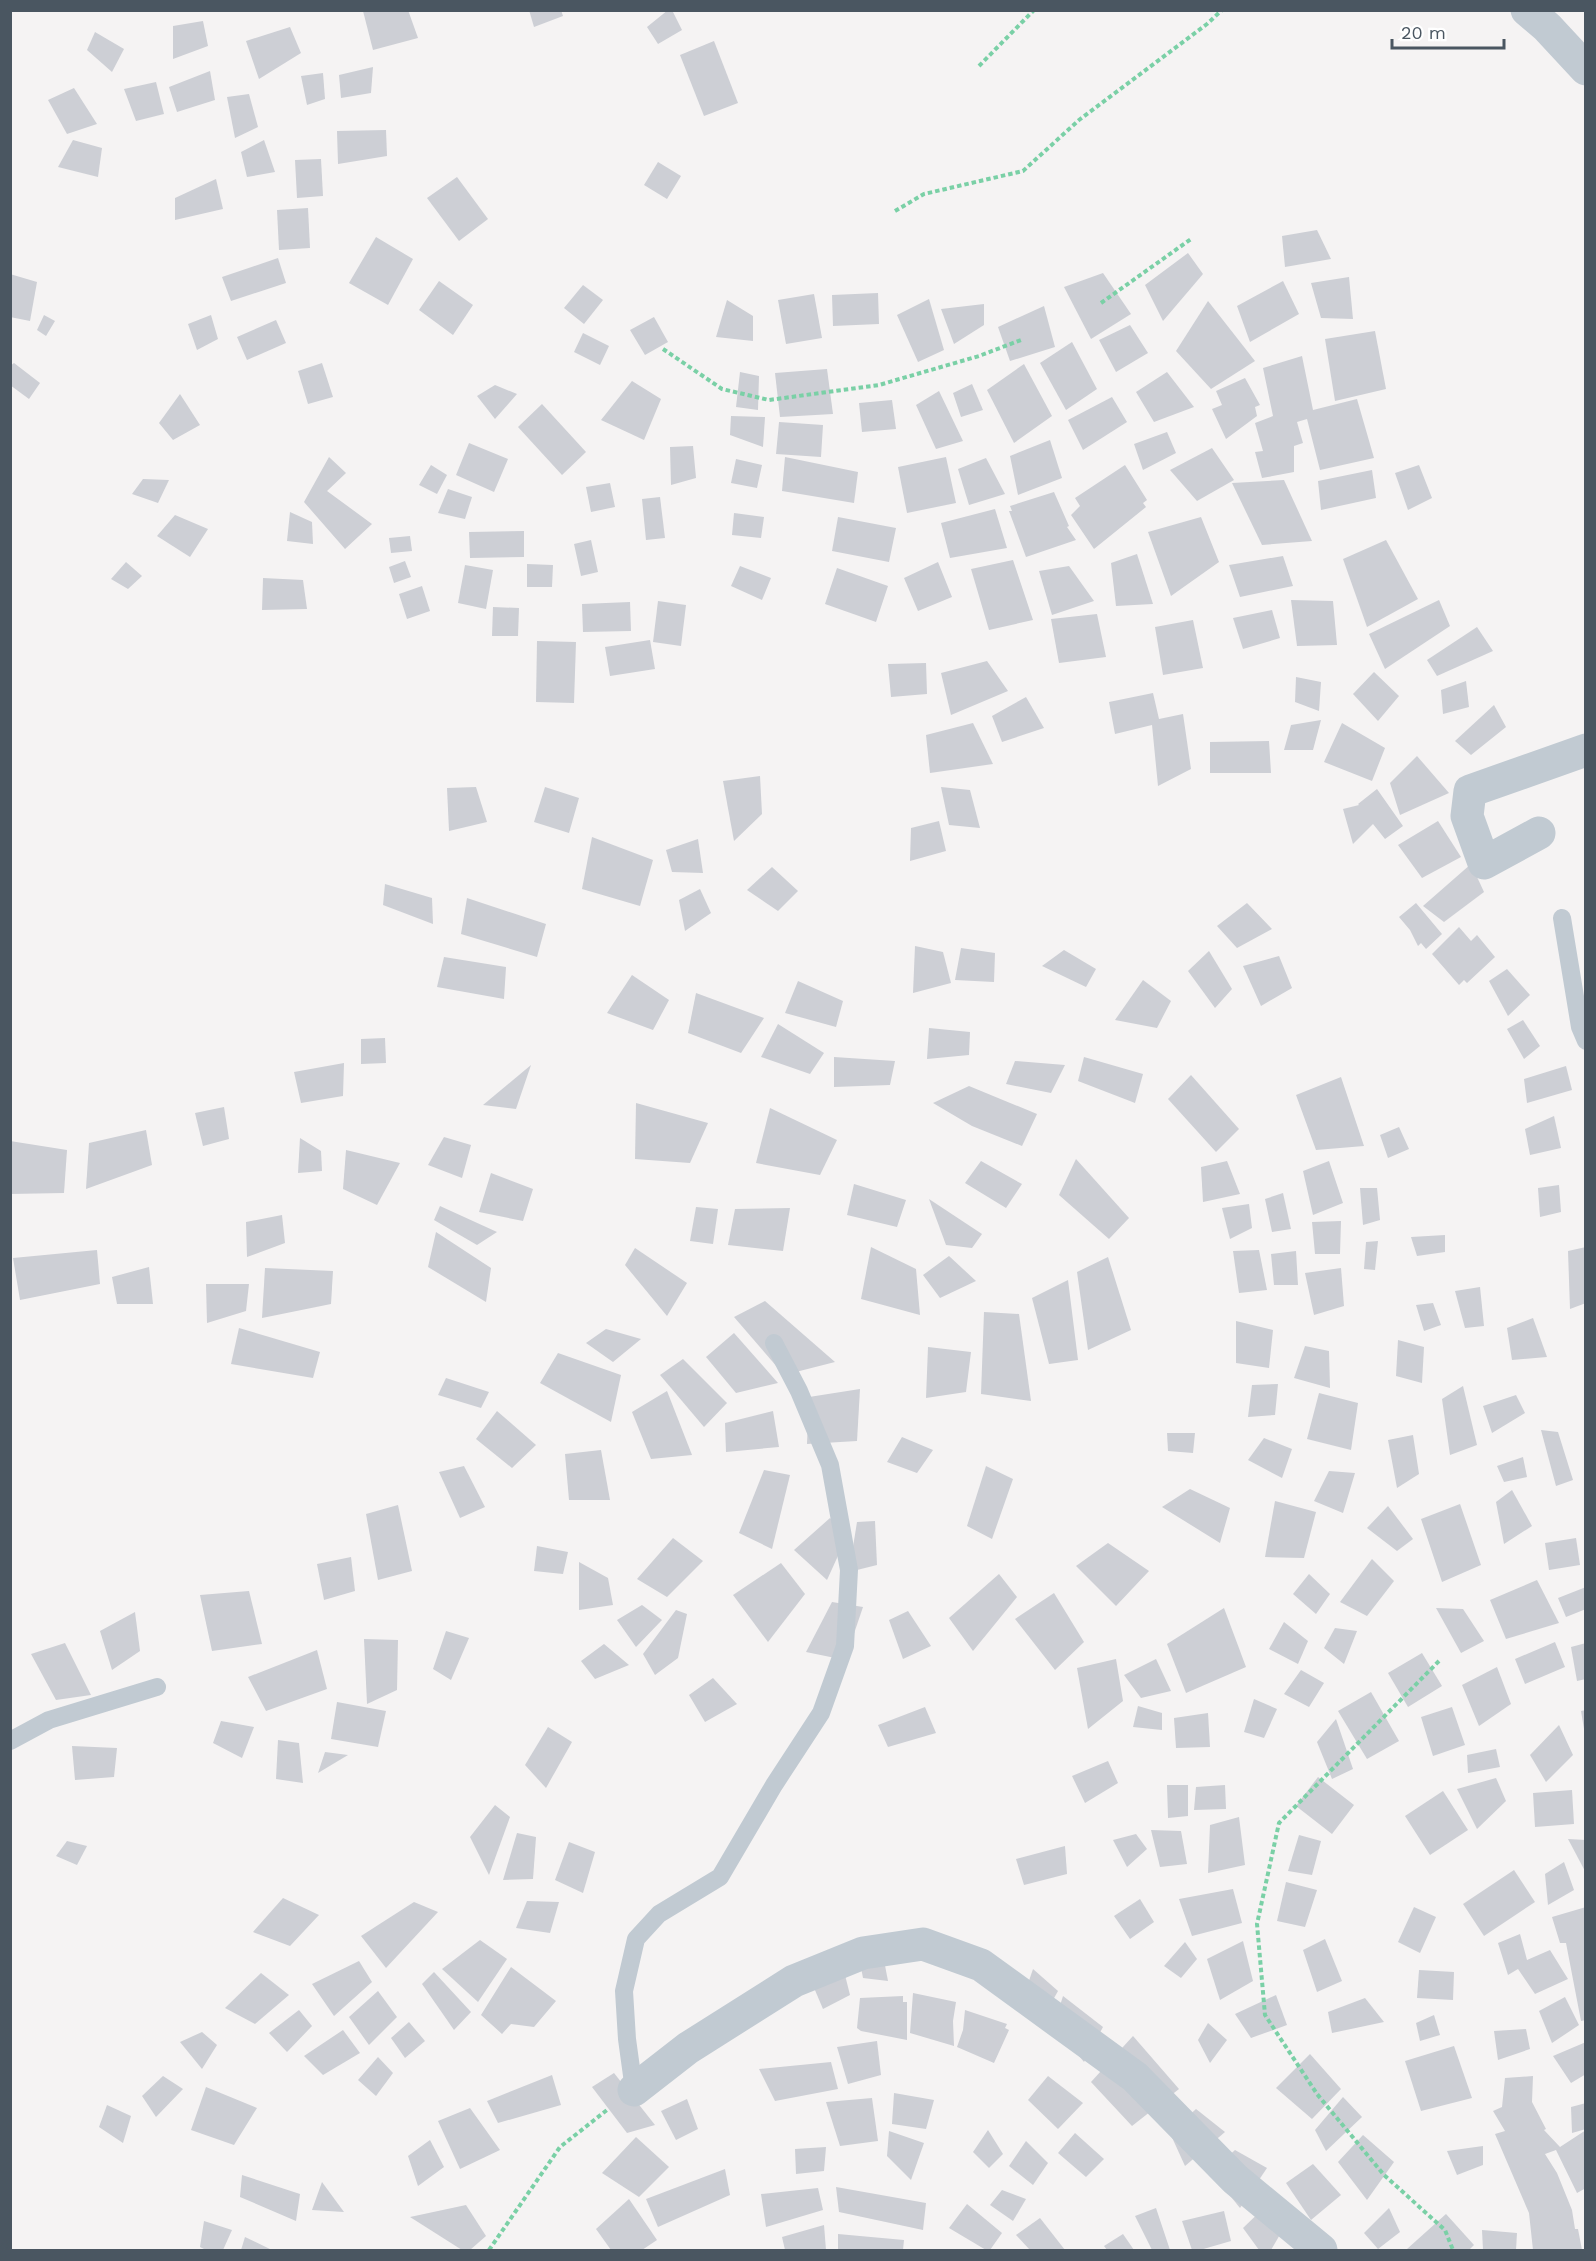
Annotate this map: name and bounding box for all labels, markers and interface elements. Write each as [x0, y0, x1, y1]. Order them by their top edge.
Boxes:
scale bar [1392, 12, 1504, 50]
text: 20 m [1401, 22, 1446, 43]

